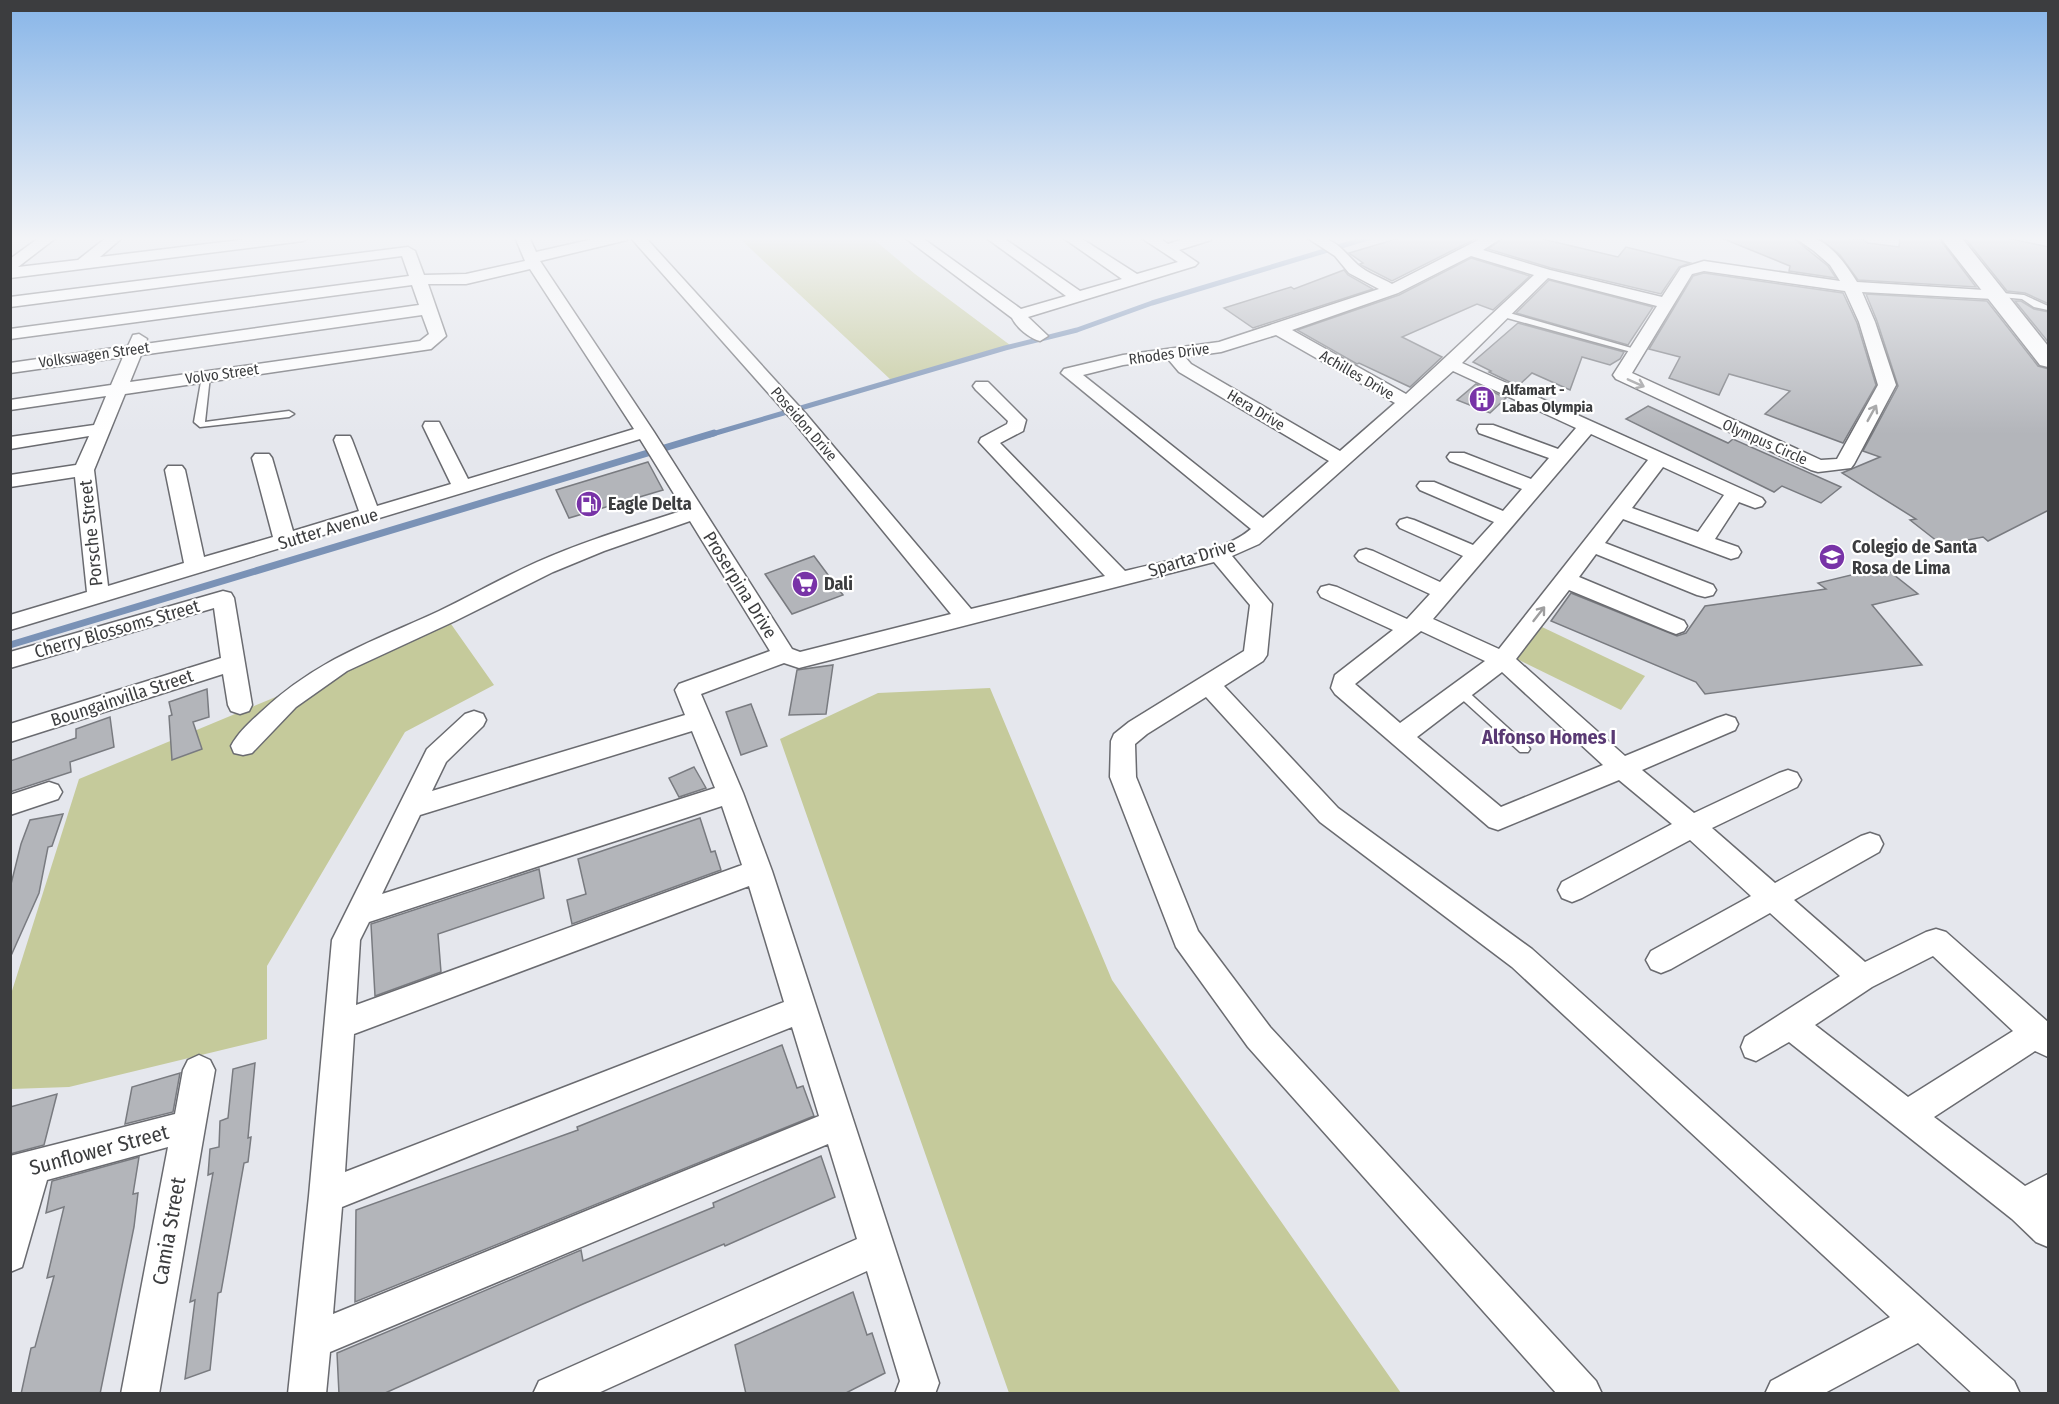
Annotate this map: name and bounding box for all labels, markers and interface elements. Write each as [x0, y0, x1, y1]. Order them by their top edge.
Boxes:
street label: Volkswagen Street [37, 338, 151, 372]
street label: Rhodes Drive [1128, 339, 1210, 369]
street label: Achilles Drive [1317, 346, 1397, 404]
street label: Volvo Street [184, 360, 260, 388]
one-way arrow [1626, 378, 1644, 390]
place label: Alfamart - Labas Olympia [1501, 381, 1593, 416]
street label: Poseidon Drive [767, 383, 841, 465]
building icon: Alfamart - Labas Olympia [1467, 384, 1497, 414]
street label: Hera Drive [1224, 386, 1288, 434]
one-way arrow [1866, 405, 1878, 422]
street label: Olympus Circle [1720, 415, 1810, 469]
street label: Porsche Street [74, 479, 108, 587]
fuel station icon: Eagle Delta [574, 489, 604, 519]
place label: Eagle Delta [608, 493, 692, 515]
street label: Sutter Avenue [275, 503, 381, 555]
street label: Proserpina Drive [698, 527, 782, 643]
street label: Sparta Drive [1146, 534, 1239, 582]
place label: Colegio de Santa Rosa de Lima [1852, 536, 1977, 579]
school or university icon: Colegio de Santa Rosa de Lima [1817, 542, 1847, 572]
supermarket icon: Dali [790, 569, 820, 599]
place label: Dali [824, 573, 853, 595]
street label: Cherry Blossoms Street [32, 595, 202, 663]
one-way arrow [1533, 606, 1546, 622]
street label: Boungainvilla Street [48, 665, 196, 731]
district label: Alfonso Homes I [1481, 725, 1616, 749]
street label: Sunflower Street [27, 1119, 172, 1181]
street label: Camia Street [147, 1175, 191, 1287]

